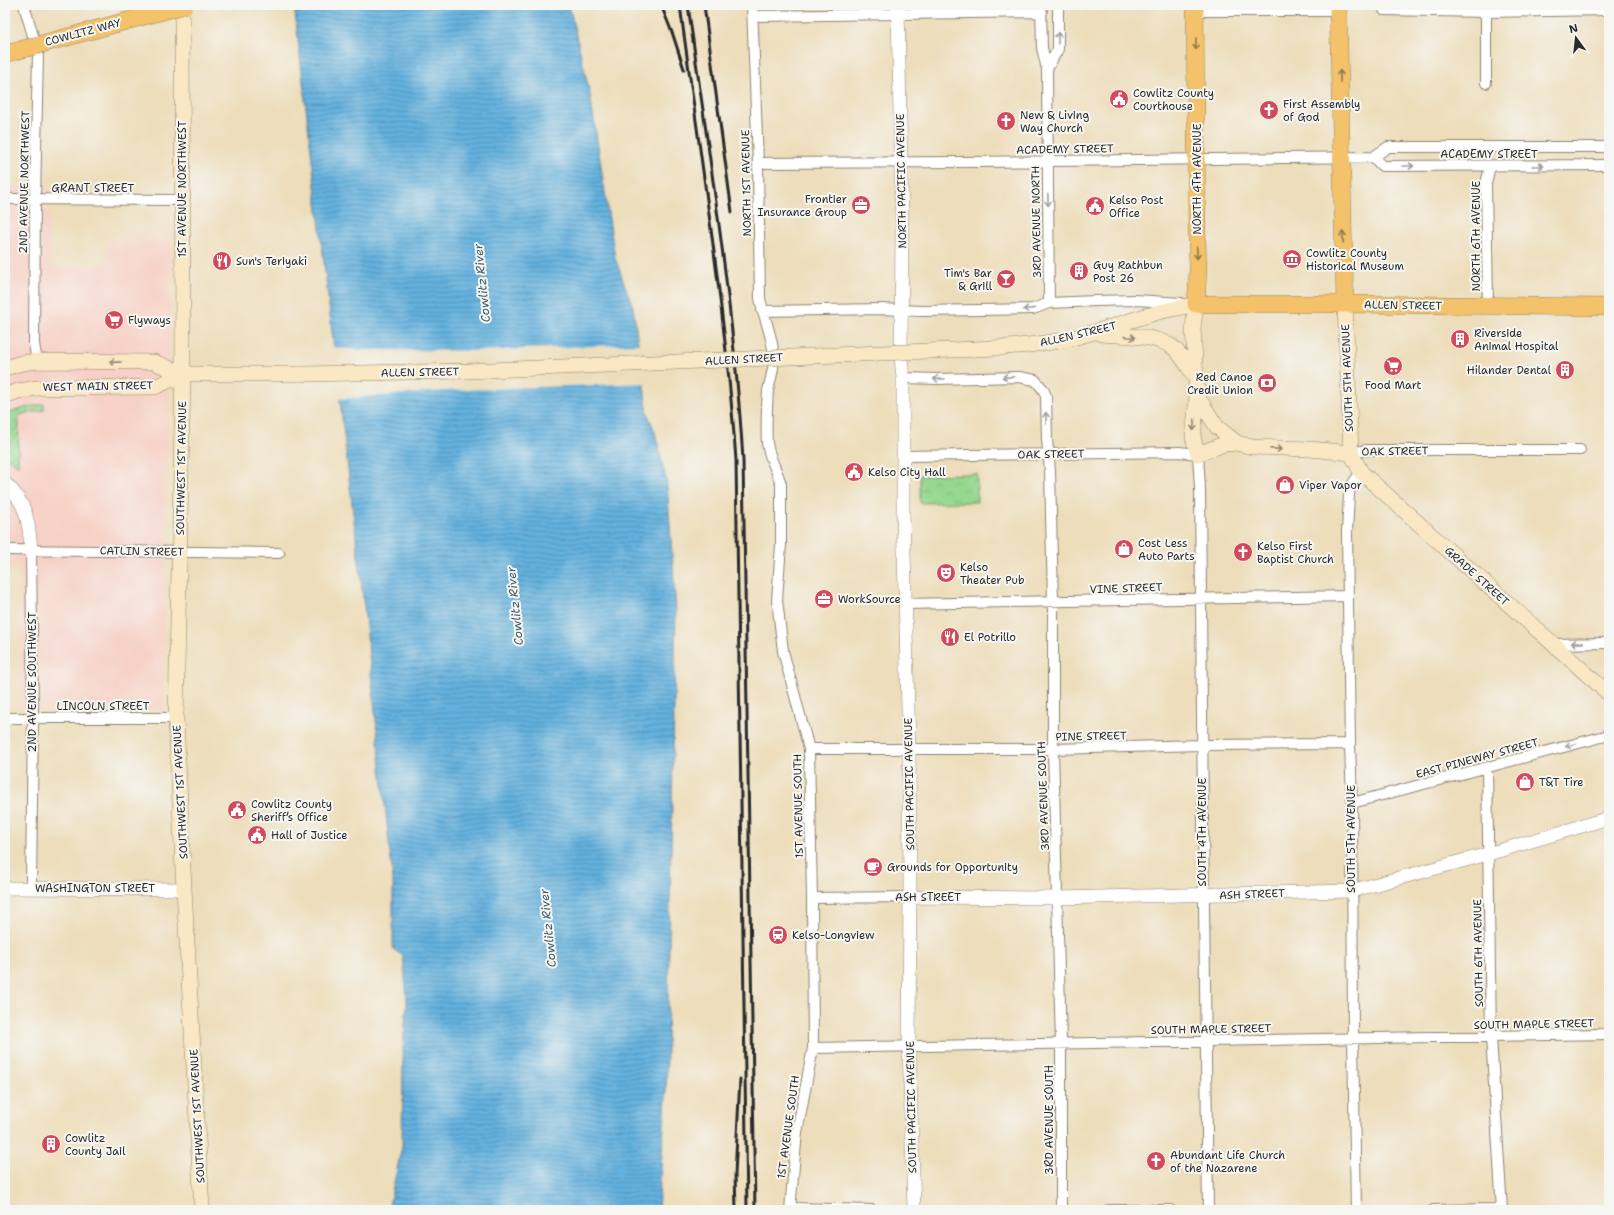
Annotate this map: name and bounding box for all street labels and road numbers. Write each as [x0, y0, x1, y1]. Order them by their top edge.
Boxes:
street label: COWLITZ WAY [43, 15, 123, 50]
street label: 2ND AVENUE NORTHWEST [16, 110, 33, 254]
street label: NORTH PACIFIC AVENUE [893, 113, 910, 249]
street label: 1ST AVENUE NORTHWEST [175, 120, 190, 258]
street label: NORTH 4TH AVENUE [1190, 123, 1205, 235]
street label: NORTH 1ST AVENUE [738, 129, 755, 237]
street label: ACADEMY STREET [1016, 141, 1114, 158]
street label: ACADEMY STREET [1440, 147, 1538, 162]
street label: 3RD AVENUE NORTH [1028, 166, 1045, 278]
street label: NORTH 6TH AVENUE [1469, 180, 1484, 291]
street label: GRANT STREET [52, 181, 135, 196]
street label: ALLEN STREET [1364, 297, 1443, 314]
street label: ALLEN STREET [1038, 318, 1118, 351]
street label: SOUTH 5TH AVENUE [1338, 324, 1357, 432]
street label: ALLEN STREET [704, 350, 784, 369]
street label: ALLEN STREET [381, 364, 460, 381]
street label: WEST MAIN STREET [43, 378, 154, 395]
street label: SOUTHWEST 1ST AVENUE [173, 400, 190, 535]
street label: OAK STREET [1361, 443, 1429, 460]
street label: OAK STREET [1017, 446, 1085, 463]
street label: CATLIN STREET [100, 543, 184, 560]
street label: GRADE STREET [1441, 543, 1512, 609]
street label: VINE STREET [1089, 580, 1163, 597]
street label: 2ND AVENUE SOUTHWEST [25, 611, 40, 752]
street label: LINCOLN STREET [57, 699, 150, 714]
street label: SOUTH PACIFIC AVENUE [901, 718, 918, 850]
street label: SOUTHWEST 1ST AVENUE [169, 724, 192, 860]
street label: PINE STREET [1055, 728, 1127, 745]
street label: EAST PINEWAY STREET [1414, 735, 1540, 782]
street label: 3RD AVENUE SOUTH [1034, 741, 1053, 851]
street label: 1ST AVENUE SOUTH [790, 754, 807, 858]
street label: SOUTH 4TH AVENUE [1195, 778, 1210, 886]
street label: SOUTH 5TH AVENUE [1344, 785, 1359, 893]
street label: WASHINGTON STREET [35, 881, 155, 896]
street label: ASH STREET [1219, 886, 1285, 903]
street label: ASH STREET [895, 890, 961, 905]
street label: SOUTH 6TH AVENUE [1470, 899, 1487, 1007]
street label: SOUTH MAPLE STREET [1474, 1016, 1595, 1033]
street label: SOUTH MAPLE STREET [1151, 1021, 1272, 1038]
street label: SOUTH PACIFIC AVENUE [903, 1041, 920, 1173]
street label: SOUTHWEST 1ST AVENUE [186, 1048, 209, 1184]
street label: 3RD AVENUE SOUTH [1042, 1065, 1057, 1175]
street label: 1ST AVENUE SOUTH [774, 1074, 803, 1180]

